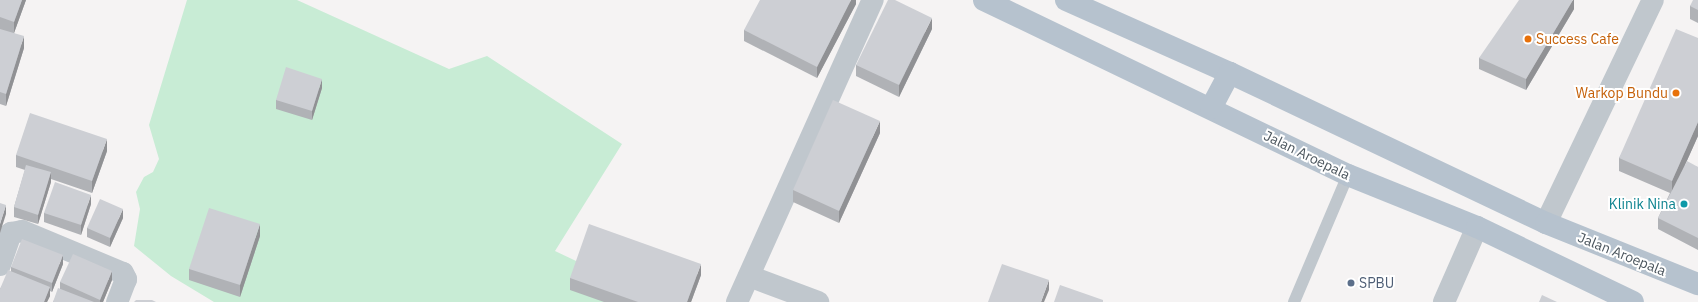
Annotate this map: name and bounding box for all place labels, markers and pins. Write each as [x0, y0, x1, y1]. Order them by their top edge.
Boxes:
place label: Success Cafe [1536, 31, 1619, 47]
marker: Success Cafe [1523, 34, 1533, 44]
place label: Warkop Bundu [1576, 85, 1668, 101]
marker: Warkop Bundu [1671, 88, 1681, 98]
place label: Klinik Nina [1609, 196, 1676, 212]
marker: Klinik Nina [1679, 199, 1689, 209]
place label: SPBU [1359, 275, 1394, 291]
marker: SPBU [1346, 278, 1356, 288]

